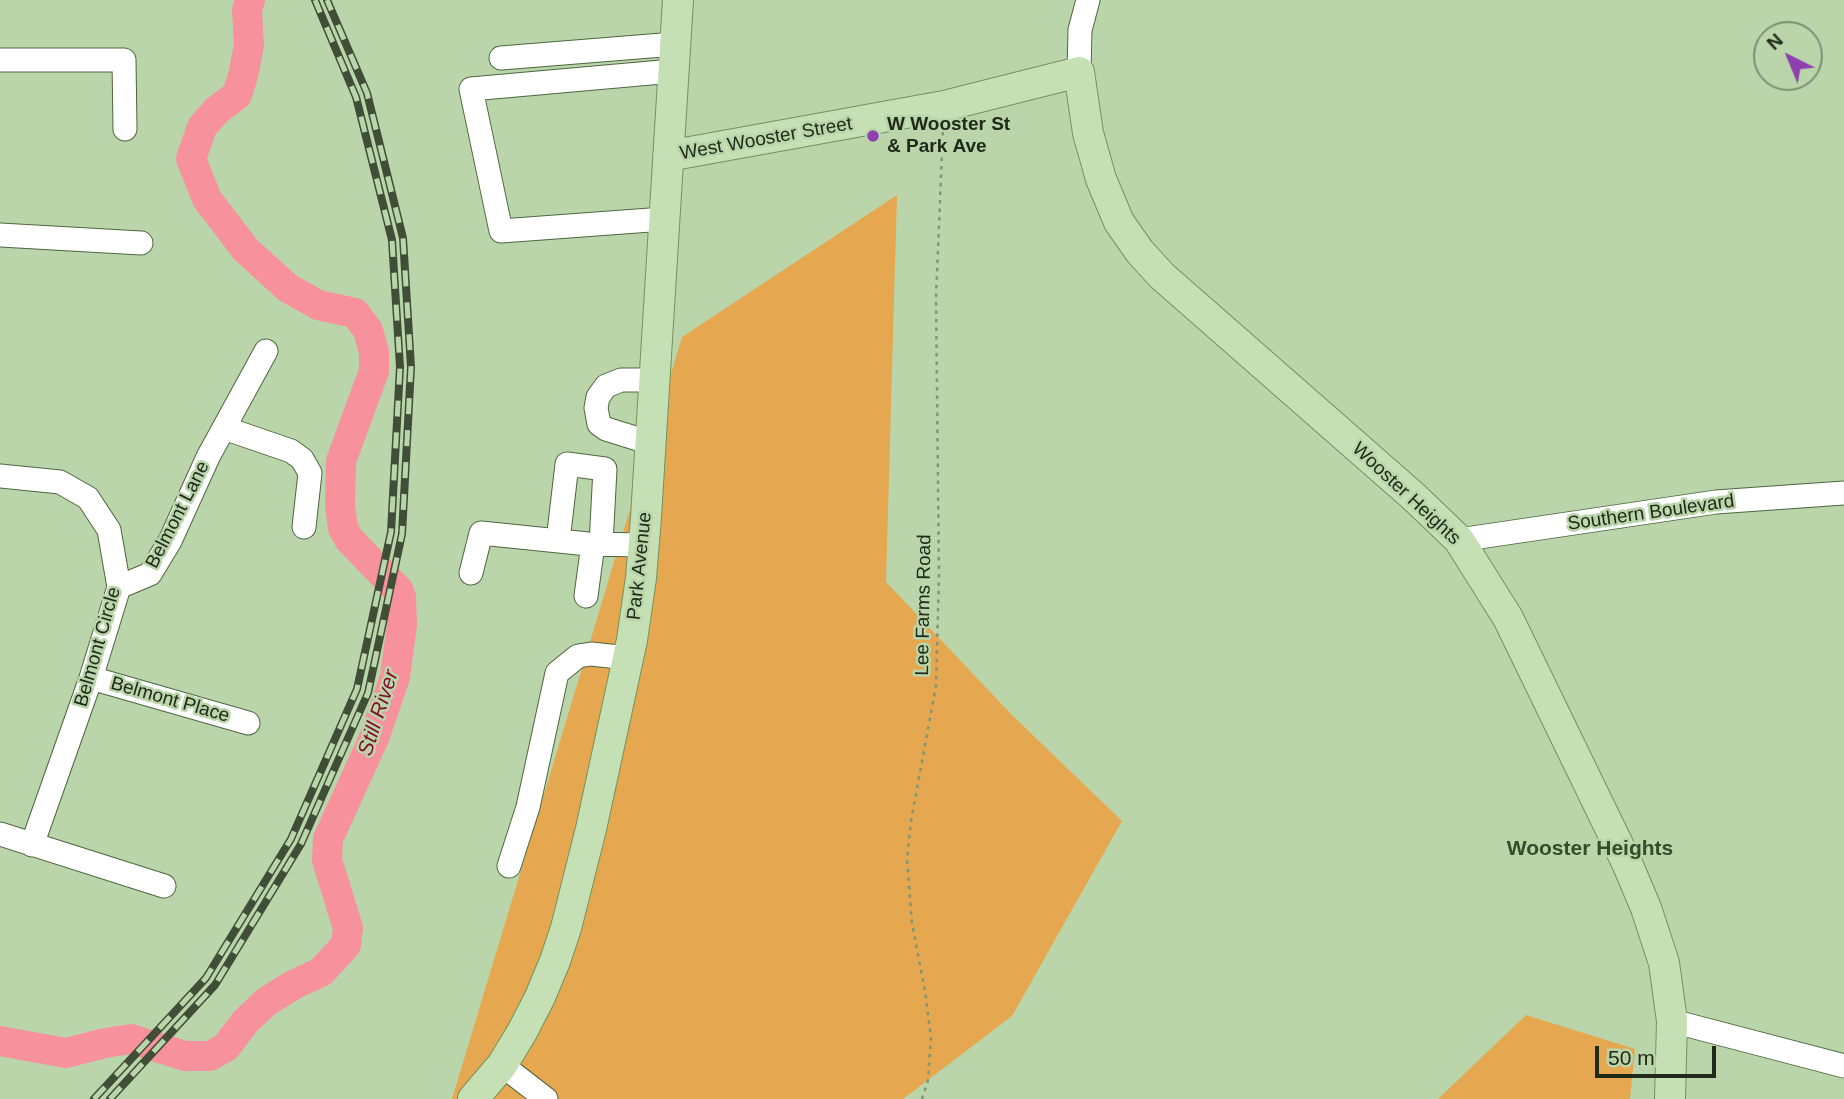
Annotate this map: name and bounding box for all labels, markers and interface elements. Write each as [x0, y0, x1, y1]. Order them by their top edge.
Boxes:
north arrow [1753, 21, 1823, 91]
text: N [1763, 29, 1787, 54]
street label: West Wooster Street [678, 113, 854, 165]
place label: W Wooster St & Park Ave [887, 114, 1010, 158]
marker: W Wooster St & Park Ave [865, 128, 881, 144]
street label: Wooster Heights [1347, 438, 1465, 550]
street label: Belmont Lane [141, 458, 215, 572]
street label: Southern Boulevard [1566, 490, 1736, 536]
street label: Park Avenue [623, 511, 657, 621]
street label: Lee Farms Road [911, 534, 937, 676]
street label: Belmont Circle [70, 584, 126, 710]
water label: Still River [353, 667, 405, 759]
street label: Belmont Place [108, 672, 232, 728]
district label: Wooster Heights [1507, 836, 1673, 862]
scale bar [1599, 1032, 1720, 1076]
text: 50 m [1608, 1046, 1655, 1069]

